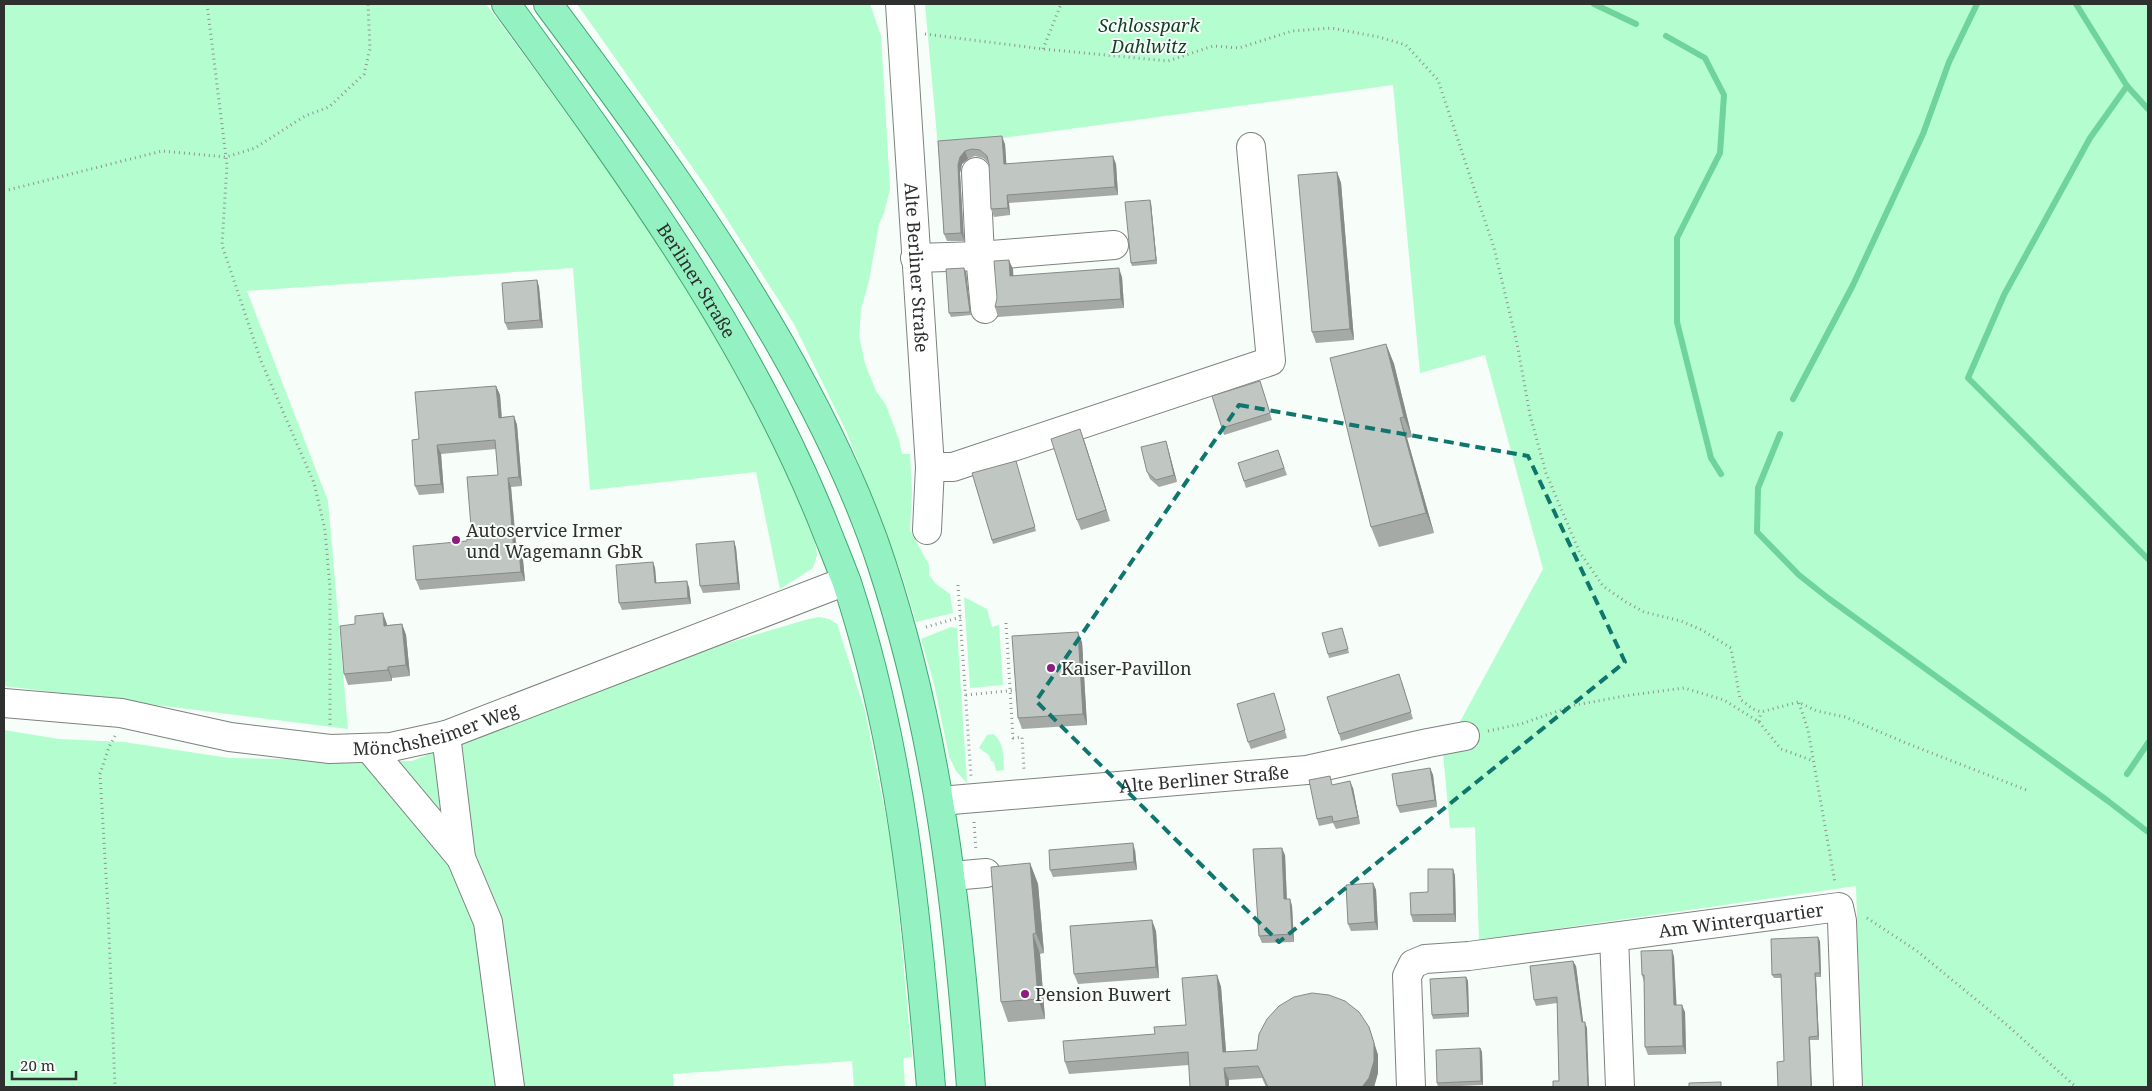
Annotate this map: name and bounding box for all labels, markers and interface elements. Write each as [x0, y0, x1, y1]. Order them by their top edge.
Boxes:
park label: Schlosspark Dahlwitz [1098, 13, 1200, 58]
street label: Alte Berliner Straße [900, 182, 935, 353]
street label: Berliner Straße [652, 218, 742, 342]
place label: Autoservice Irmer und Wagemann GbR [466, 518, 643, 563]
marker: Autoservice Irmer und Wagemann GbR [450, 534, 462, 546]
place label: Kaiser-Pavillon [1061, 656, 1192, 680]
marker: Kaiser-Pavillon [1045, 662, 1057, 674]
street label: Mönchsheimer Weg [352, 696, 522, 760]
street label: Alte Berliner Straße [1118, 760, 1290, 798]
street label: Am Winterquartier [1657, 897, 1826, 943]
place label: Pension Buwert [1035, 982, 1171, 1006]
marker: Pension Buwert [1019, 988, 1031, 1000]
scale bar [12, 1048, 76, 1080]
text: 20 m [20, 1055, 55, 1075]

